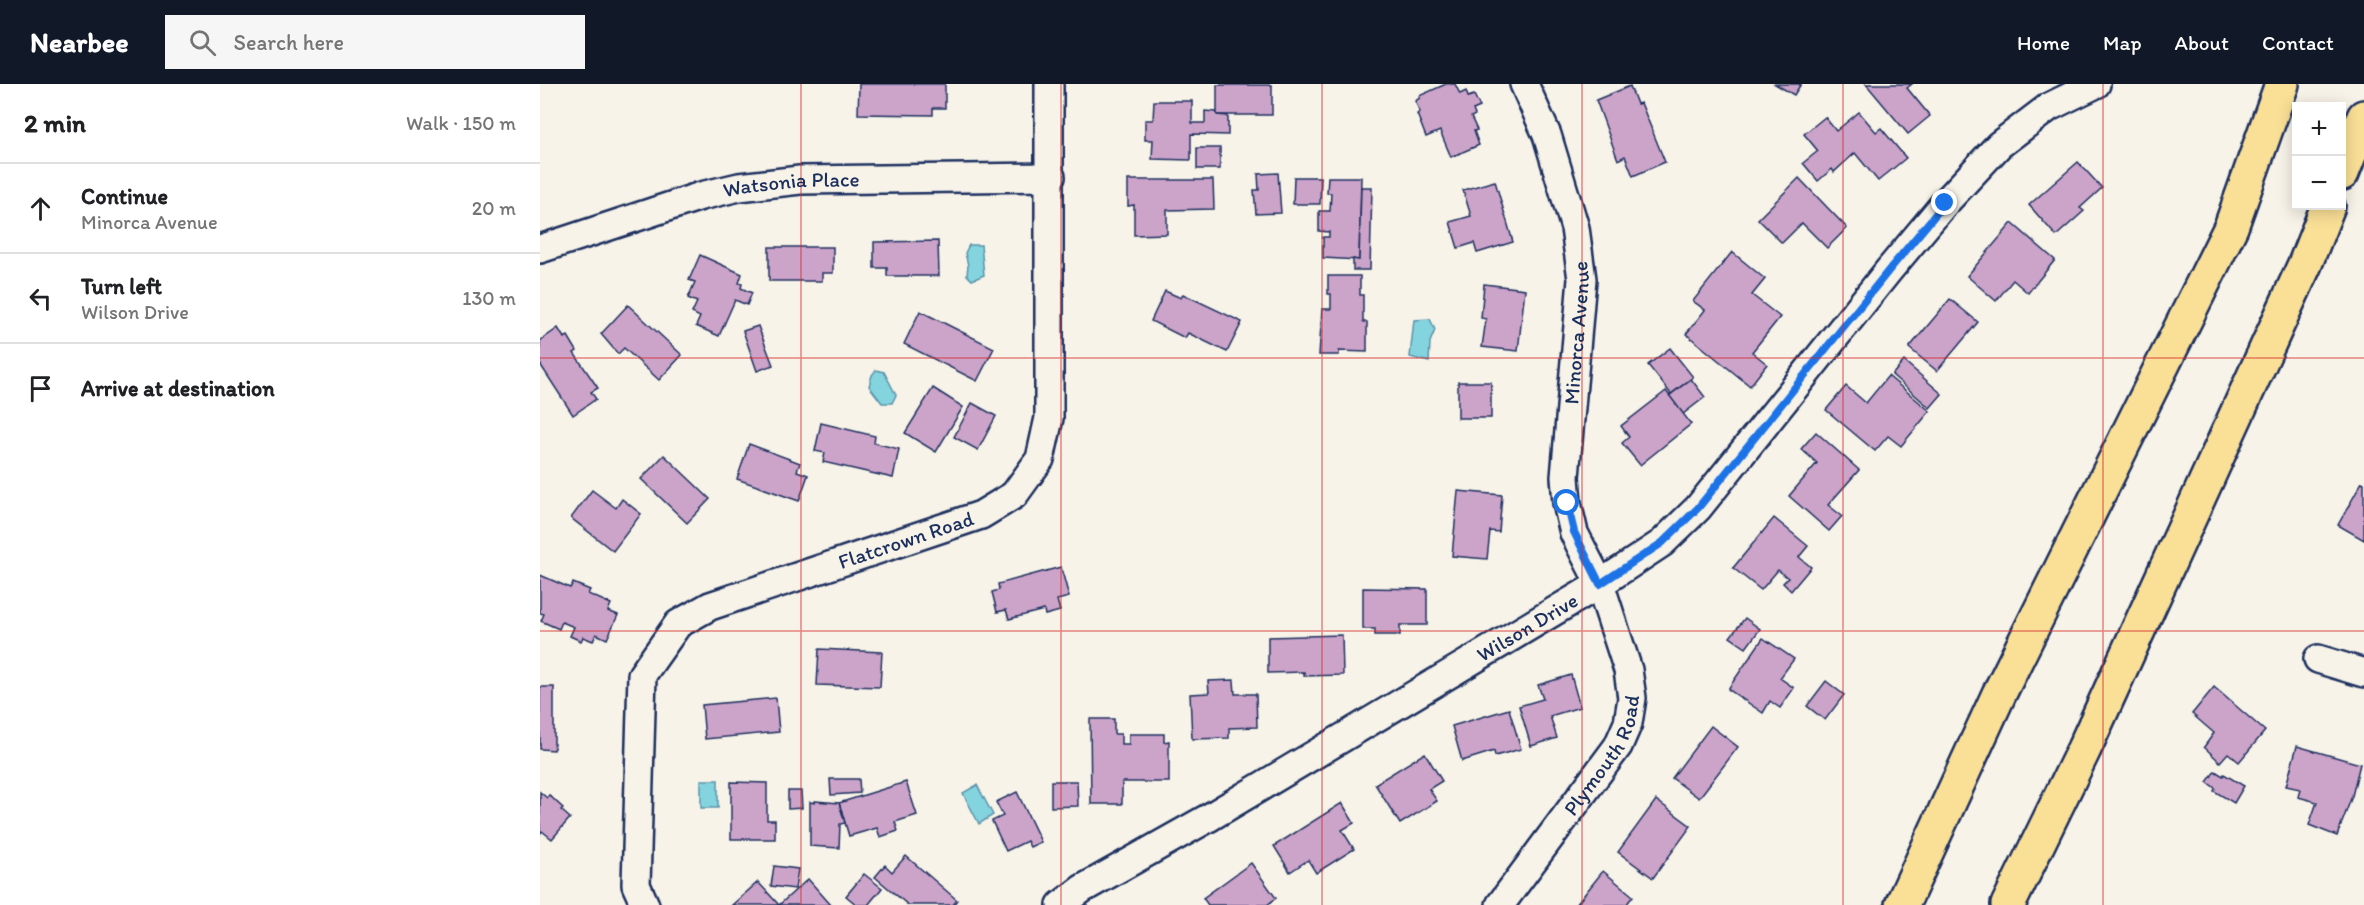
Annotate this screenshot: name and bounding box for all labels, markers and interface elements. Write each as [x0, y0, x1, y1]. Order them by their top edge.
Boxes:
search box [165, 15, 585, 69]
text: Nearbee [30, 25, 129, 59]
icon: search [186, 26, 219, 59]
text: Search here [234, 29, 344, 56]
text: Home [2017, 30, 2070, 55]
text: Map [2103, 30, 2142, 55]
text: About [2175, 30, 2229, 55]
text: Contact [2262, 30, 2334, 55]
map controls [2292, 102, 2346, 210]
button: + [2292, 102, 2346, 156]
text: 2 min [24, 107, 86, 139]
text: Walk · 150 m [406, 111, 516, 135]
button: − [2292, 156, 2346, 210]
street label: Watsonia Place [720, 166, 860, 202]
text: Continue [81, 183, 168, 210]
route end [1931, 189, 1957, 215]
icon: ahead [24, 192, 57, 225]
text: 20 m [472, 196, 516, 220]
text: Minorca Avenue [81, 210, 218, 234]
street label: Minorca Avenue [1558, 260, 1594, 405]
text: Turn left [81, 273, 162, 300]
icon: left [24, 282, 57, 315]
text: 130 m [462, 286, 516, 310]
text: Wilson Drive [81, 300, 189, 324]
icon: arrive [24, 372, 57, 405]
text: Arrive at destination [81, 375, 275, 402]
route start [1553, 489, 1579, 515]
street label: Flatcrown Road [835, 505, 977, 574]
street label: Wilson Drive [1472, 587, 1582, 667]
street label: Plymouth Road [1558, 692, 1644, 820]

